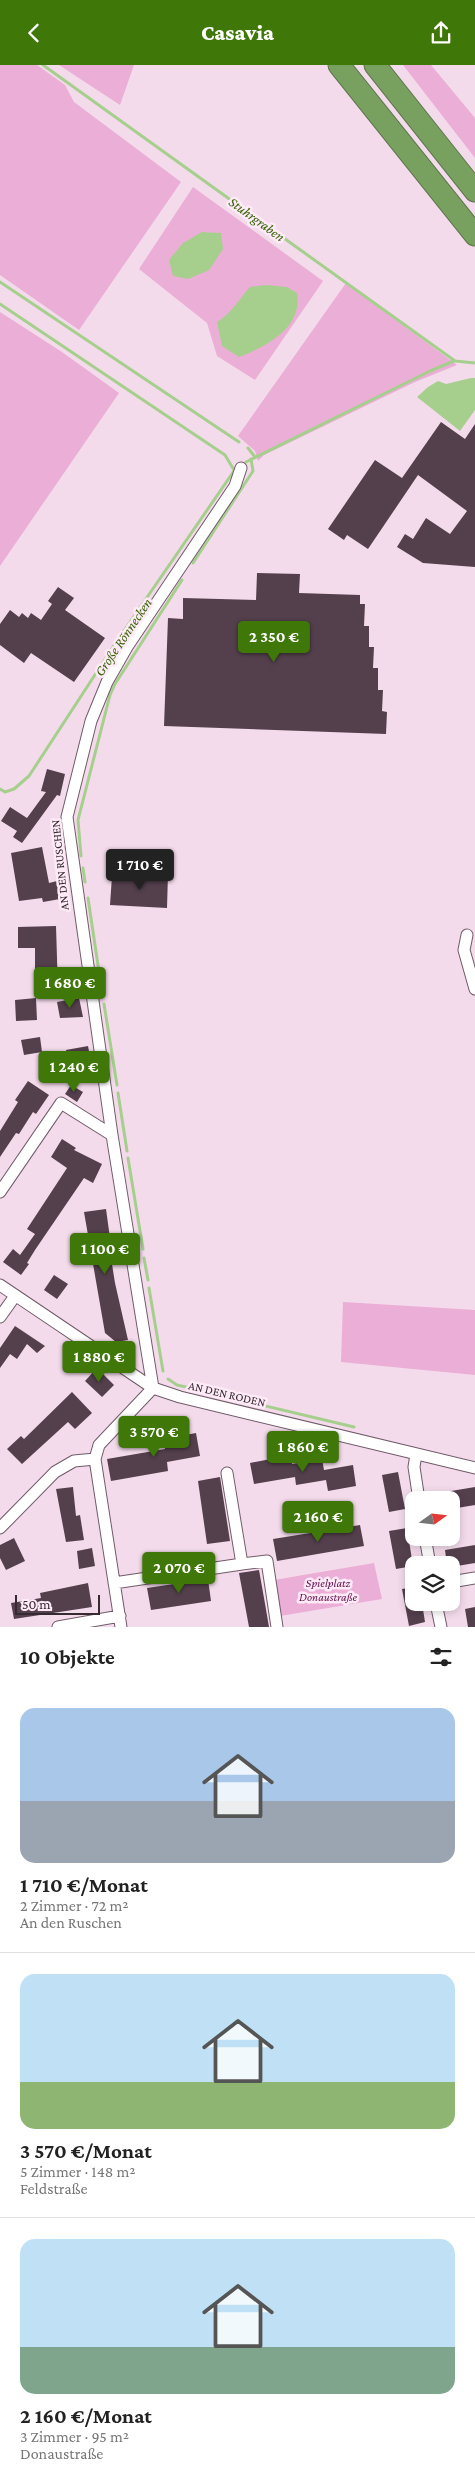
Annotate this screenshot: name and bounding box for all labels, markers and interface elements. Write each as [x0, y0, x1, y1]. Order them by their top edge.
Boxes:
icon: back [20, 19, 48, 47]
icon: share [427, 19, 455, 47]
text: Casavia [201, 20, 274, 45]
water label: Stuhrgraben [226, 193, 288, 245]
water label: Große Rönnecken [91, 595, 155, 679]
pin: 2 350 € [228, 621, 320, 663]
text: 2 350 € [249, 628, 299, 645]
street label: AN DEN RUSCHEN [48, 819, 72, 911]
pin: 1 710 € [94, 849, 186, 891]
text: 1 710 € [117, 856, 163, 873]
pin: 1 680 € [24, 967, 116, 1009]
text: 1 680 € [45, 974, 95, 991]
pin: 1 240 € [28, 1051, 120, 1093]
text: 1 240 € [49, 1058, 99, 1075]
pin: 1 100 € [59, 1233, 151, 1275]
text: 1 100 € [81, 1240, 129, 1257]
pin: 1 880 € [53, 1341, 145, 1383]
text: 1 880 € [74, 1348, 124, 1365]
street label: AN DEN RODEN [187, 1378, 267, 1410]
pin: 3 570 € [108, 1415, 200, 1458]
text: 3 570 € [129, 1423, 179, 1440]
pin: 1 860 € [257, 1431, 349, 1473]
text: 1 860 € [278, 1438, 328, 1455]
north arrow [405, 1491, 460, 1546]
map controls [405, 1491, 460, 1611]
pin: 2 160 € [272, 1501, 364, 1543]
text: 2 160 € [293, 1508, 343, 1525]
pin: 2 070 € [133, 1551, 225, 1594]
button: layers [405, 1556, 460, 1611]
text: 2 070 € [153, 1559, 205, 1576]
park label: Spielplatz Donaustraße [299, 1576, 357, 1604]
scale bar [15, 1592, 100, 1615]
text: 50 m [22, 1596, 50, 1612]
icon: filters [427, 1643, 455, 1671]
text: 10 Objekte [20, 1645, 115, 1669]
icon: home [193, 1741, 283, 1831]
text: 1 710 €/Monat [20, 1873, 148, 1897]
text: 2 Zimmer · 72 m² [20, 1897, 129, 1914]
text: An den Ruschen [20, 1914, 122, 1931]
icon: home [193, 2006, 283, 2096]
text: 3 570 €/Monat [20, 2139, 152, 2163]
text: 5 Zimmer · 148 m² [20, 2163, 136, 2180]
text: Feldstraße [20, 2180, 87, 2197]
icon: home [193, 2271, 283, 2361]
text: 2 160 €/Monat [20, 2404, 152, 2428]
text: 3 Zimmer · 95 m² [20, 2428, 129, 2445]
text: Donaustraße [20, 2445, 103, 2462]

